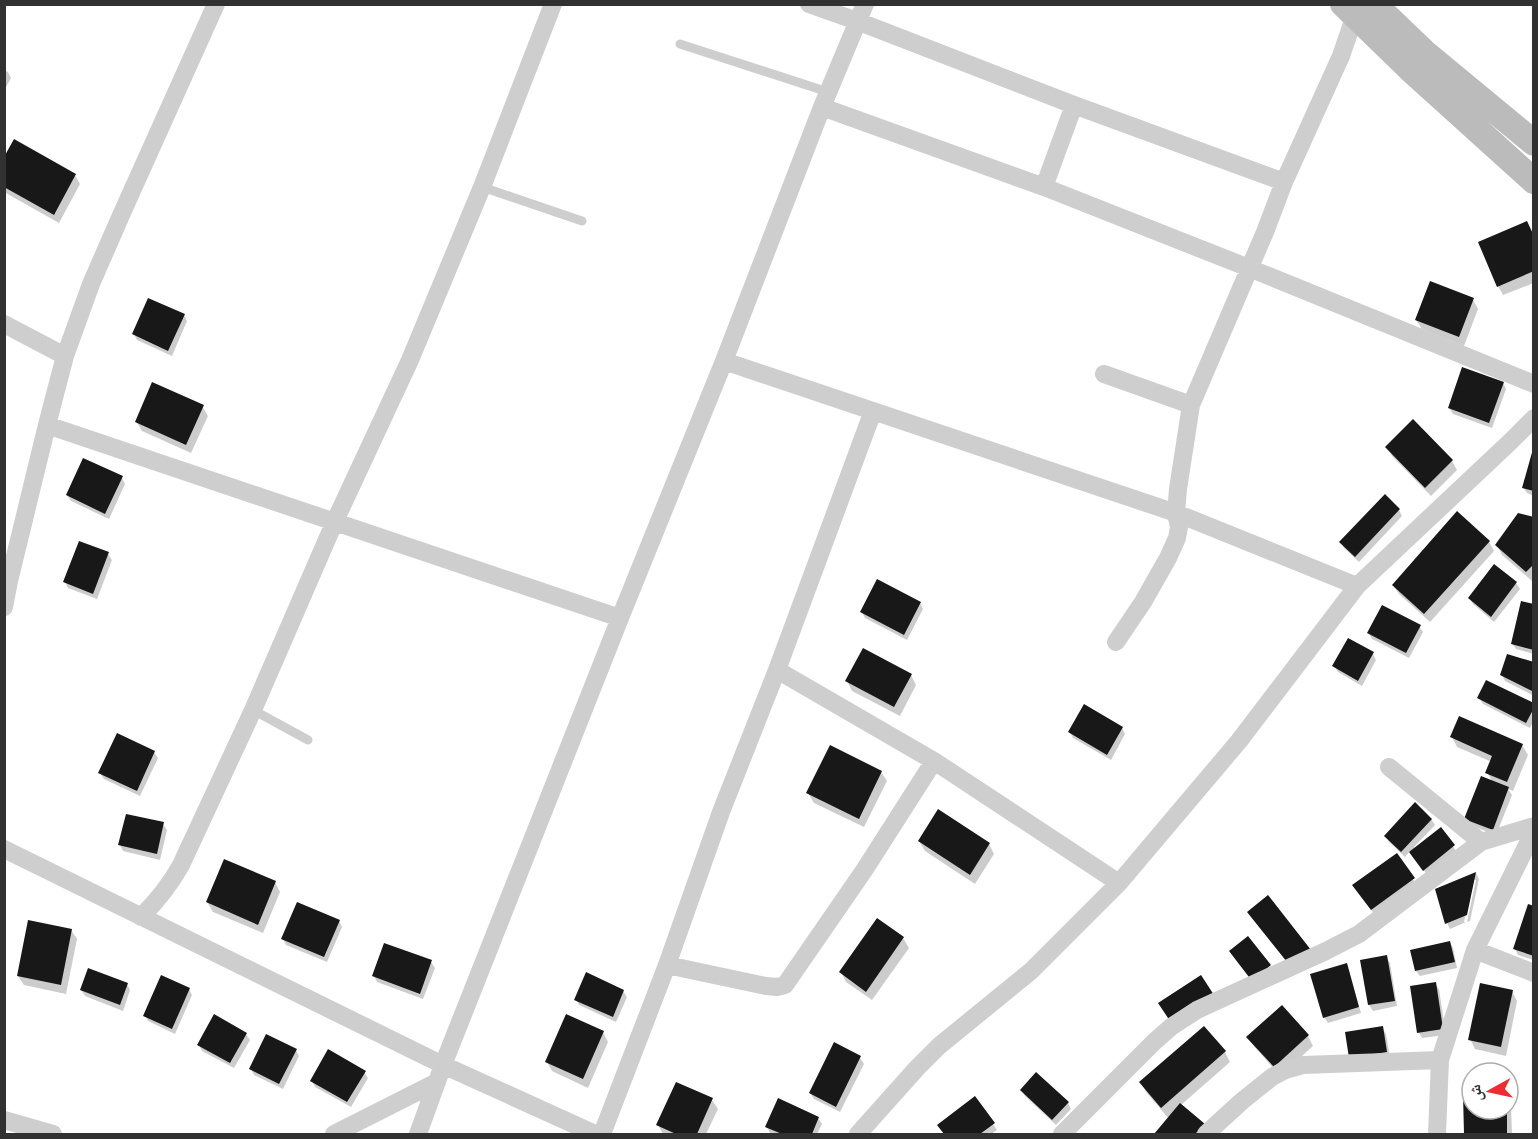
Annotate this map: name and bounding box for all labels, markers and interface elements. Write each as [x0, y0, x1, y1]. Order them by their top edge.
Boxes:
north arrow [1460, 1061, 1520, 1121]
text: ش [1464, 1083, 1487, 1103]

